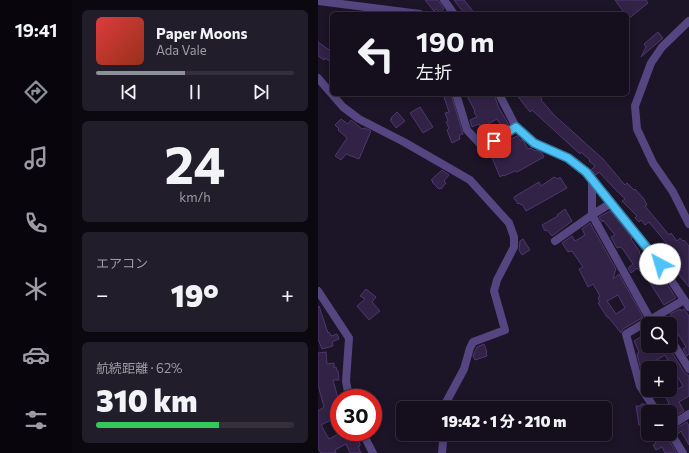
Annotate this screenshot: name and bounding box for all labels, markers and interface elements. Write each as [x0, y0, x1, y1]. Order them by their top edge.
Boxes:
text: 19:41 [15, 19, 57, 41]
text: Paper Moons [156, 24, 247, 42]
text: 190 m [416, 24, 494, 58]
icon: left [350, 28, 402, 80]
text: Ada Vale [156, 42, 207, 58]
text: 左折 [416, 61, 452, 83]
icon: directions [22, 78, 50, 106]
icon: previous [118, 81, 140, 103]
icon: pause [184, 81, 206, 103]
icon: next [250, 81, 272, 103]
pin [477, 124, 511, 158]
icon: arrive [483, 130, 505, 152]
text: 24 [165, 131, 225, 195]
icon: music [22, 144, 50, 172]
text: km/h [179, 189, 211, 205]
icon: phone [22, 209, 50, 237]
position arrow [639, 243, 681, 285]
text: エアコン [96, 255, 148, 271]
icon: climate [22, 275, 50, 303]
text: 19° [171, 276, 219, 313]
text: − [96, 281, 109, 308]
text: + [281, 281, 294, 308]
map controls [641, 317, 677, 441]
button: search [641, 317, 677, 353]
icon: car [22, 341, 50, 369]
text: 航続距離 · 62% [96, 360, 183, 376]
button: + [641, 361, 677, 397]
text: 310 km [96, 381, 198, 418]
speed limit sign: 30 [330, 389, 382, 441]
button: − [641, 405, 677, 441]
icon: filters [22, 406, 50, 434]
text: 19:42 · 1 分 · 210 m [442, 412, 566, 430]

